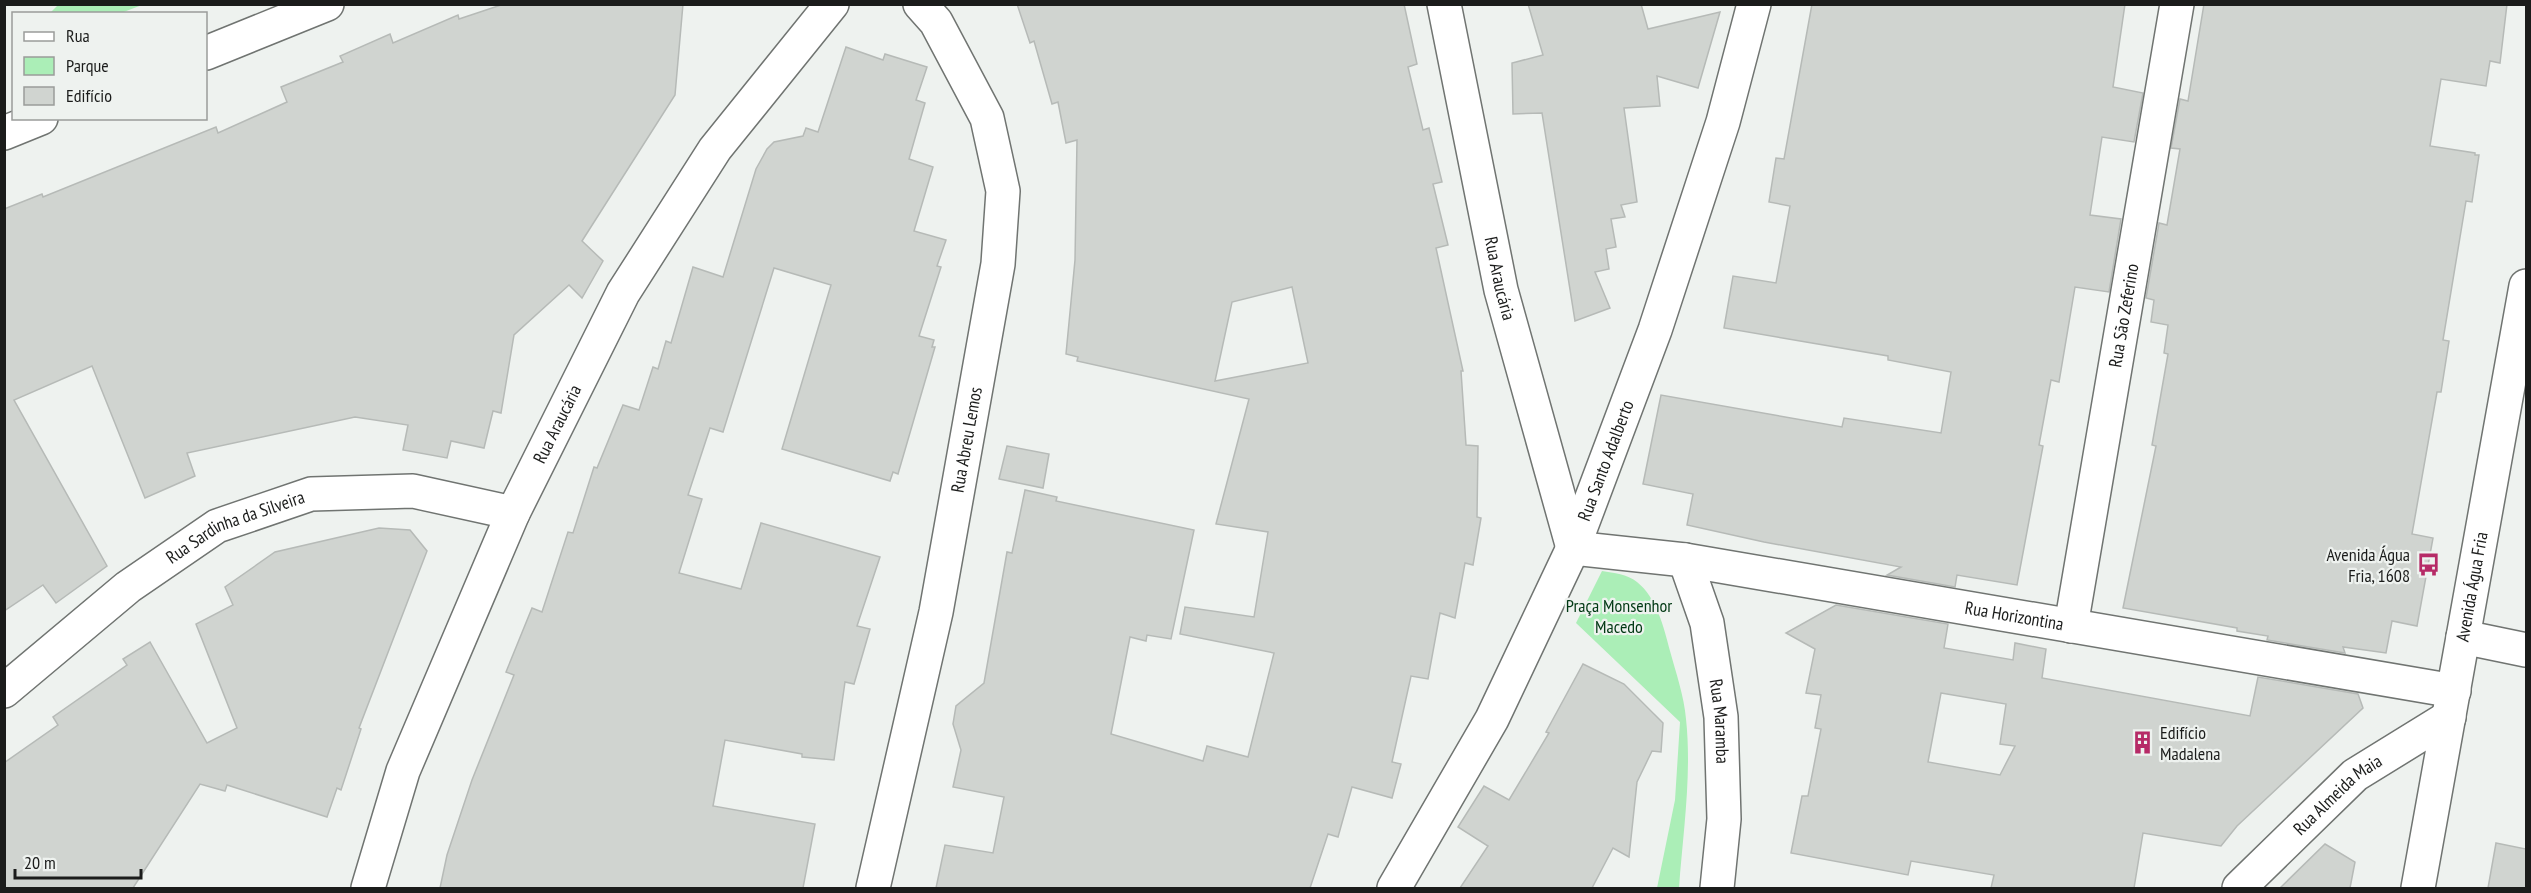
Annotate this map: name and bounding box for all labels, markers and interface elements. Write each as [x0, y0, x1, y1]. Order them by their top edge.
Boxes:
legend [12, 12, 207, 120]
text: Rua [66, 24, 90, 47]
text: Parque [66, 54, 109, 77]
text: Edifício [66, 84, 112, 107]
street label: Rua Araucária [1480, 235, 1521, 323]
street label: Rua São Zeferino [2103, 262, 2144, 369]
street label: Rua Araucária [528, 381, 586, 467]
street label: Rua Abreu Lemos [945, 385, 987, 494]
street label: Rua Santo Adalberto [1572, 397, 1639, 524]
street label: Rua Sardinha da Silveira [161, 485, 307, 569]
street label: Avenida Água Fria [2450, 530, 2493, 643]
place label: Avenida Água Fria, 1608 [2326, 543, 2410, 587]
bus stop icon: Avenida Água Fria, 1608 [2415, 552, 2441, 578]
park label: Praça Monsenhor Macedo [1566, 594, 1672, 638]
street label: Rua Horizontina [1963, 596, 2065, 635]
street label: Rua Maramba [1704, 677, 1734, 764]
place label: Edifício Madalena [2160, 721, 2220, 765]
building icon: Edifício Madalena [2129, 730, 2155, 756]
street label: Rua Almeida Maia [2288, 749, 2386, 840]
scale bar [15, 842, 141, 880]
text: 20 m [24, 851, 56, 874]

